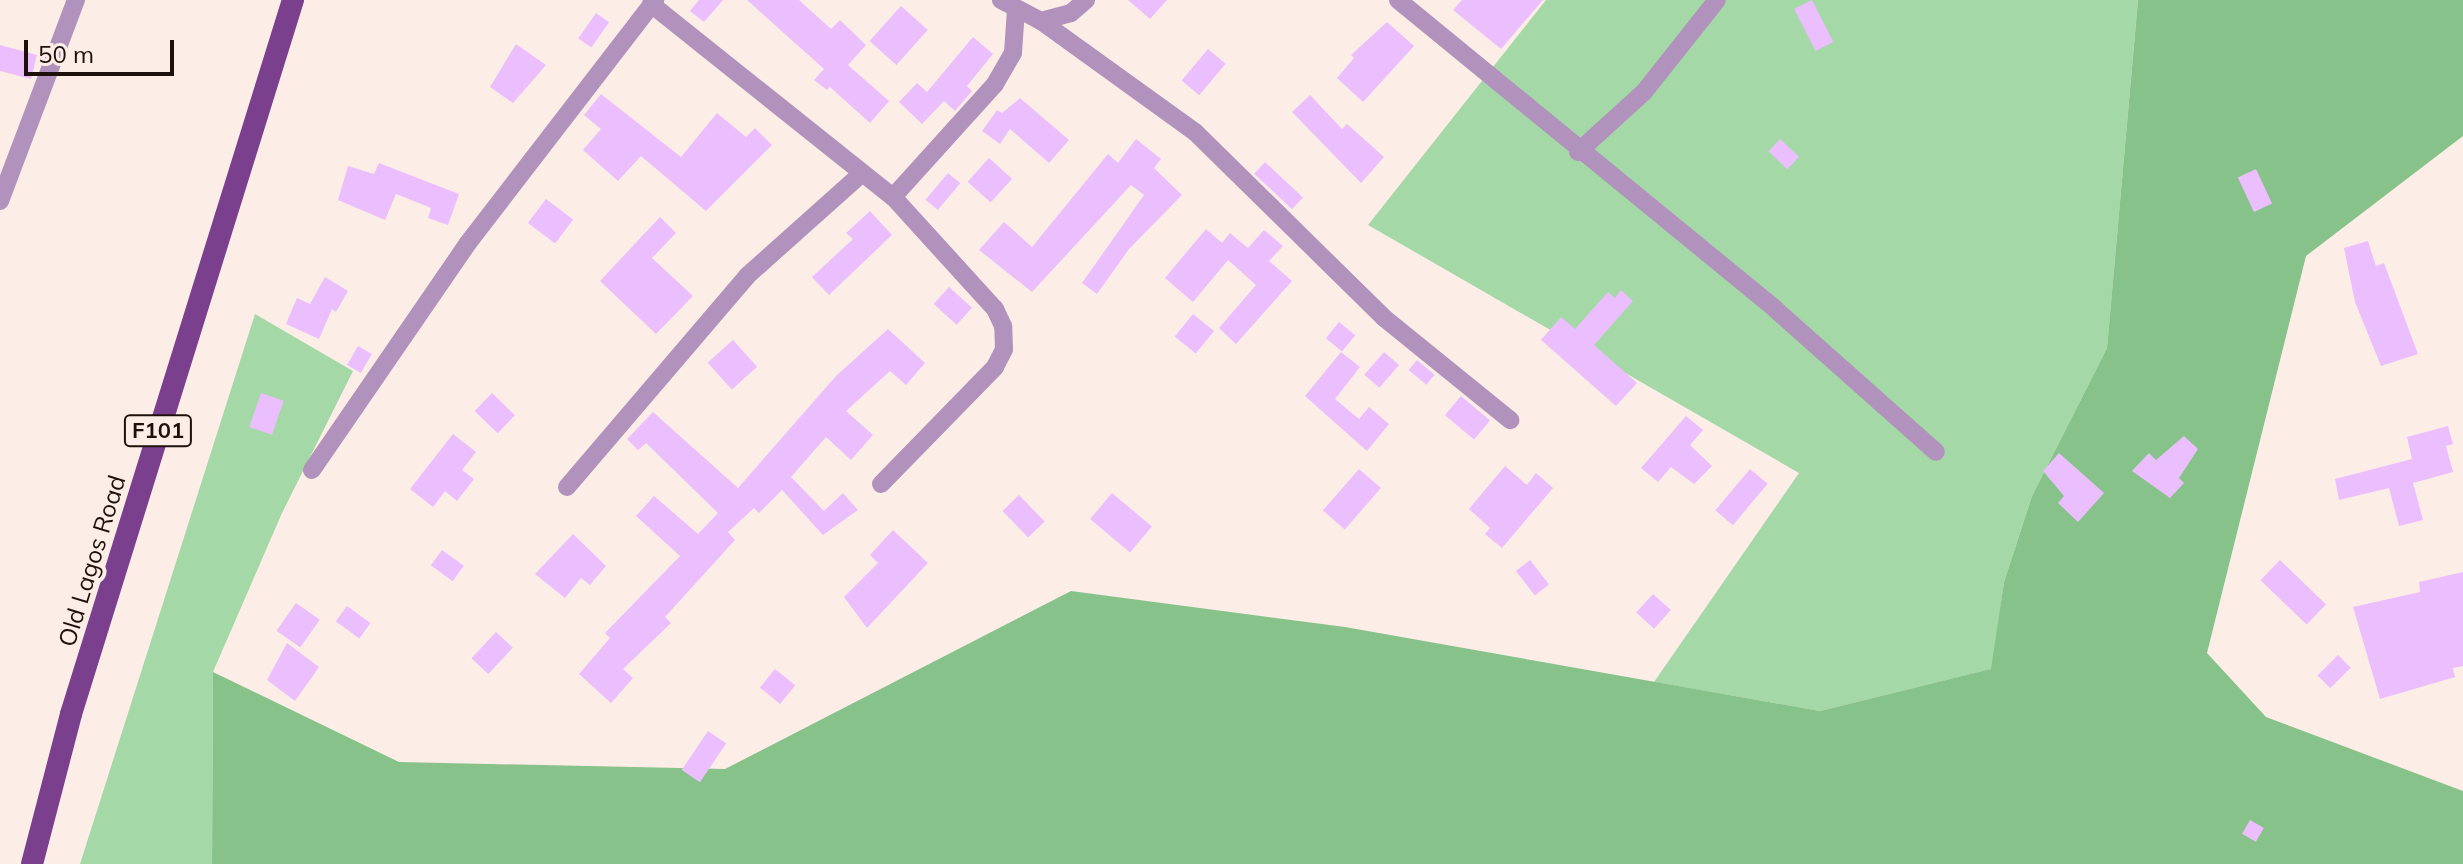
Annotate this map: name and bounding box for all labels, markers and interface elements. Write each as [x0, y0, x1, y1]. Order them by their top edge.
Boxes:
scale bar [28, 24, 178, 74]
text: 50 m [38, 39, 94, 69]
road number: F101 [122, 413, 194, 449]
street label: Old Lagos Road [52, 472, 132, 650]

